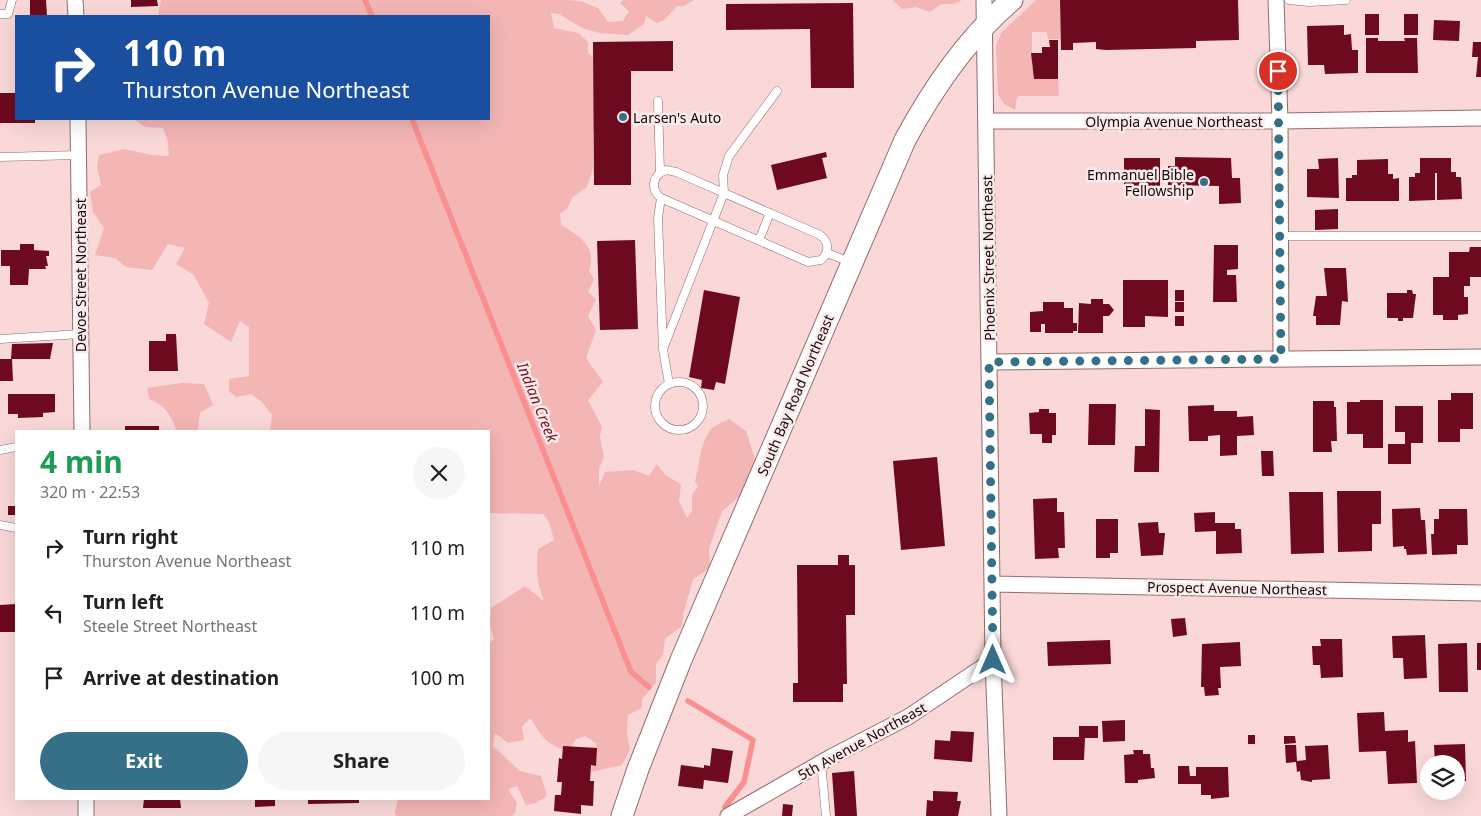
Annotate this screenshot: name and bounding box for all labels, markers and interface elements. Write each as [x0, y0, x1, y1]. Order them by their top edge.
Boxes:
text: 110 m [123, 29, 226, 76]
icon: right [40, 35, 105, 100]
pin [1257, 50, 1299, 92]
icon: arrive [1264, 57, 1292, 85]
text: Thurston Avenue Northeast [123, 74, 409, 104]
place label: Larsen's Auto [633, 108, 721, 127]
marker: Larsen's Auto [617, 111, 629, 123]
street label: Olympia Avenue Northeast [1085, 112, 1263, 131]
place label: Emmanuel Bible Fellowship [1087, 165, 1194, 200]
street label: Phoenix Street Northeast [977, 175, 999, 341]
marker: Emmanuel Bible Fellowship [1198, 176, 1210, 188]
street label: Devoe Street Northeast [71, 198, 90, 352]
street label: South Bay Road Northeast [752, 312, 838, 478]
water label: Indian Creek [513, 358, 563, 445]
text: 4 min [40, 441, 123, 482]
button: close [413, 447, 465, 499]
text: 320 m · 22:53 [40, 481, 140, 503]
text: Turn right [83, 524, 178, 550]
icon: right [40, 534, 68, 562]
text: 110 m [410, 535, 465, 561]
text: Thurston Avenue Northeast [83, 550, 291, 572]
street label: Prospect Avenue Northeast [1147, 577, 1327, 599]
text: Turn left [83, 589, 164, 615]
icon: left [40, 599, 68, 627]
text: 110 m [410, 600, 465, 626]
text: Steele Street Northeast [83, 615, 257, 637]
position arrow [966, 633, 1018, 685]
icon: arrive [40, 664, 68, 692]
text: Arrive at destination [83, 665, 279, 691]
text: 100 m [410, 665, 465, 691]
street label: 5th Avenue Northeast [794, 698, 930, 784]
button: Exit [40, 732, 248, 790]
button: Share [258, 732, 465, 790]
map controls [1420, 755, 1465, 800]
button: layers [1420, 755, 1465, 800]

